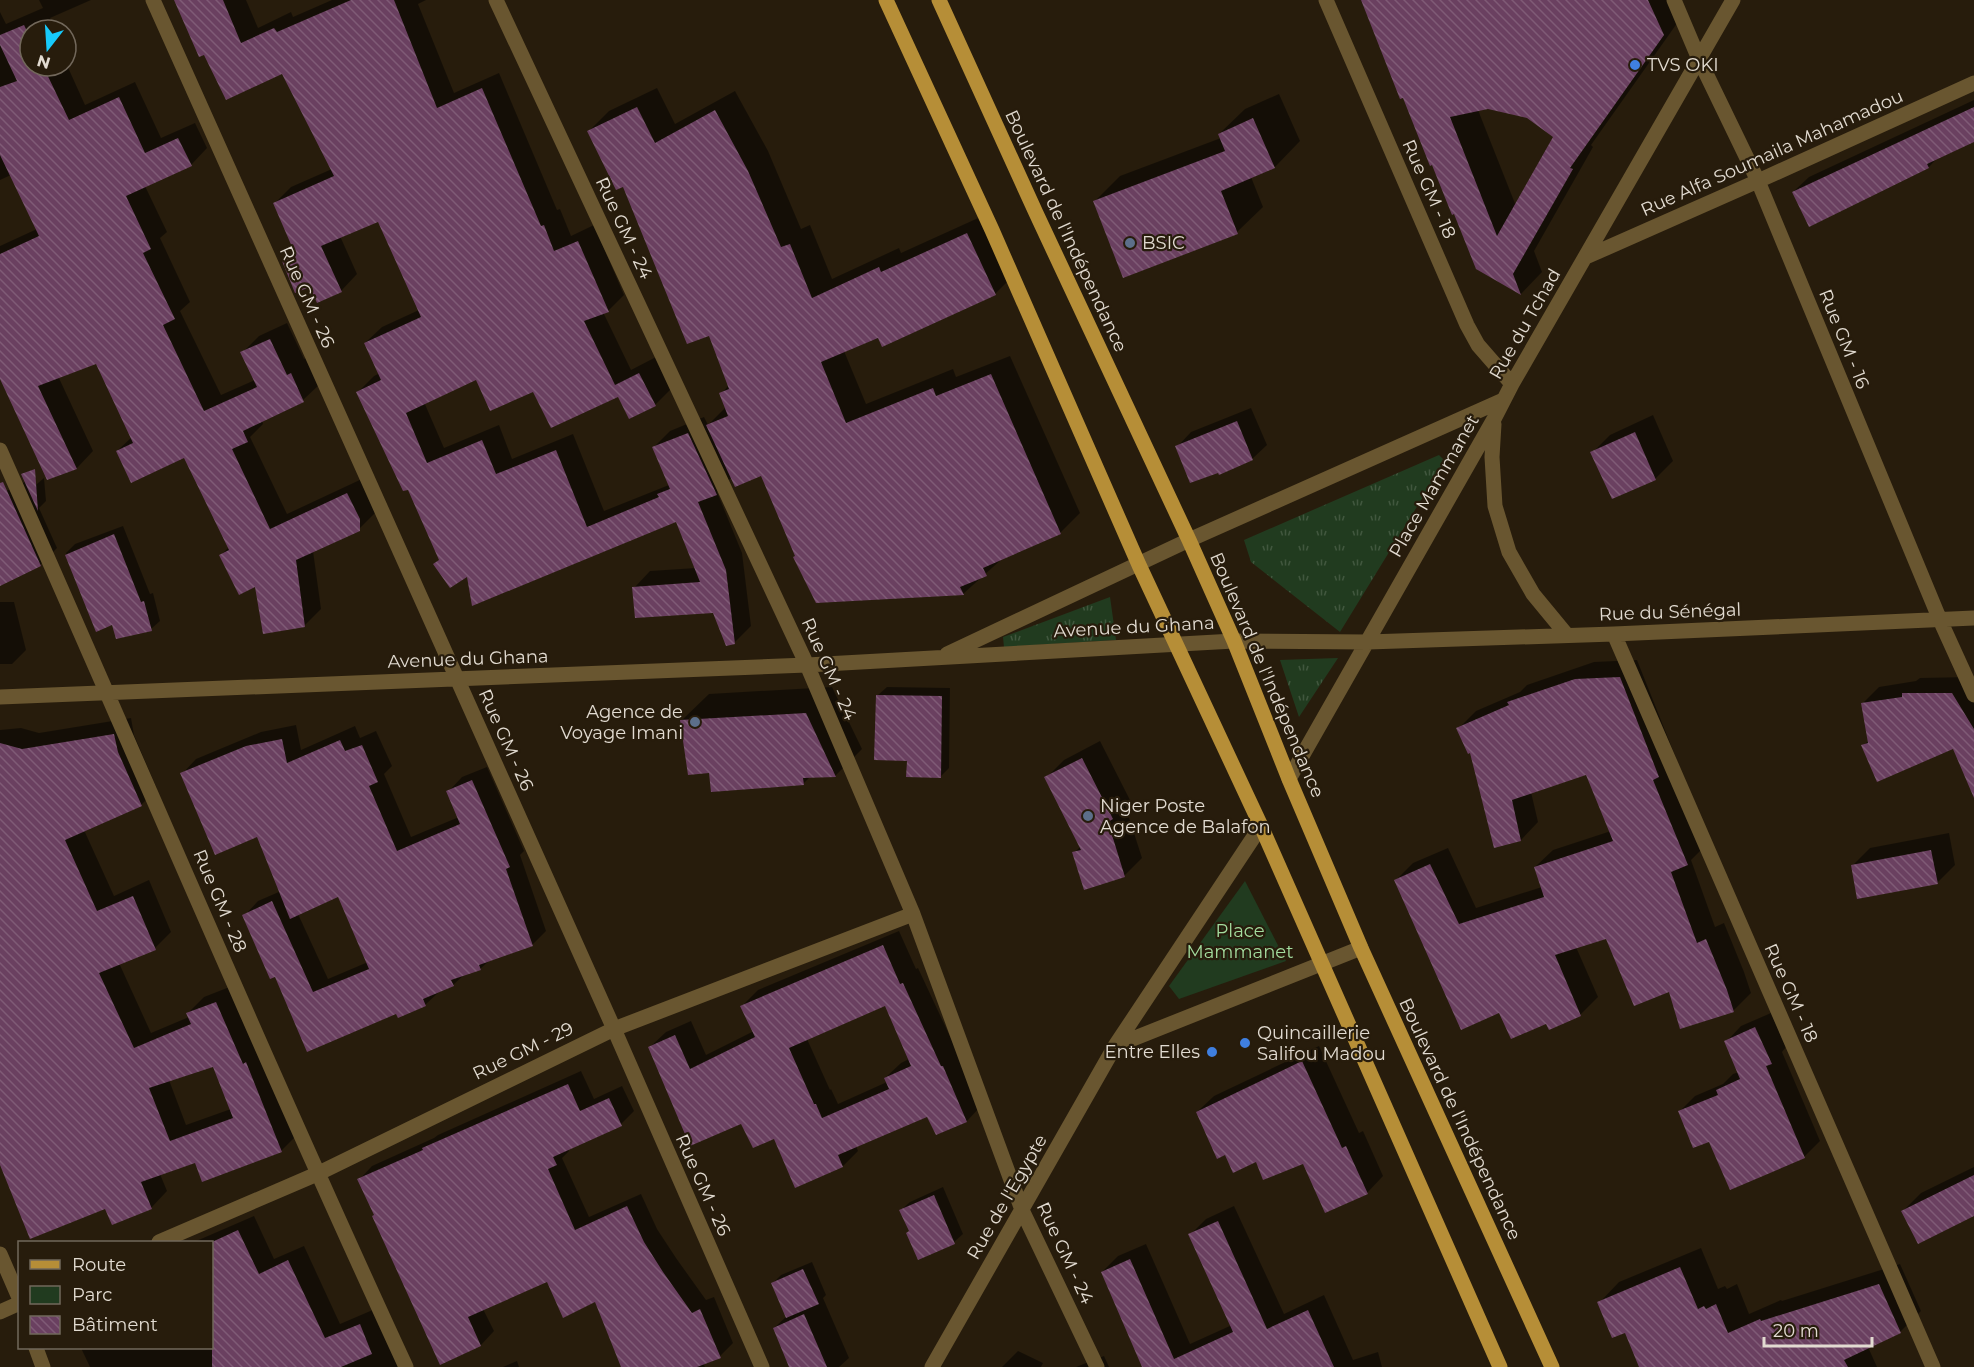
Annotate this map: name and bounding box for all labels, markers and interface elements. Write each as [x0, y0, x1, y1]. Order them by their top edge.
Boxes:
north arrow [18, 18, 78, 78]
text: N [35, 51, 53, 73]
place label: TVS OKI [1647, 54, 1719, 76]
marker: TVS OKI [1628, 58, 1642, 72]
street label: Rue Alfa Soumaila Mahamadou [1637, 85, 1907, 221]
street label: Boulevard de l'Indépendance [1000, 107, 1132, 356]
street label: Rue GM - 18 [1397, 136, 1461, 242]
street label: Rue GM - 24 [591, 174, 657, 283]
place label: BSIC [1142, 232, 1185, 254]
marker: BSIC [1123, 236, 1137, 250]
street label: Rue GM - 26 [275, 243, 339, 351]
street label: Rue du Tchad [1484, 265, 1566, 383]
street label: Rue GM - 16 [1814, 286, 1874, 392]
street label: Place Mammanet [1384, 411, 1484, 561]
street label: Boulevard de l'Indépendance [1205, 549, 1329, 801]
street label: Rue du Sénégal [1598, 599, 1742, 625]
street label: Avenue du Ghana [1053, 612, 1215, 642]
street label: Rue GM - 24 [797, 614, 861, 724]
street label: Avenue du Ghana [387, 645, 549, 673]
street label: Rue GM - 26 [474, 686, 538, 794]
place label: Agence de Voyage Imani [560, 701, 683, 744]
marker: Agence de Voyage Imani [688, 715, 702, 729]
place label: Niger Poste Agence de Balafon [1100, 795, 1271, 838]
marker: Niger Poste Agence de Balafon [1081, 809, 1095, 823]
street label: Rue GM - 28 [188, 846, 252, 956]
park label: Place Mammanet [1187, 920, 1293, 963]
street label: Rue GM - 18 [1759, 940, 1823, 1046]
street label: Boulevard de l'Indépendance [1394, 995, 1526, 1244]
street label: Rue GM - 29 [469, 1017, 577, 1085]
place label: Quincaillerie Salifou Madou [1257, 1022, 1386, 1065]
marker: Quincaillerie Salifou Madou [1238, 1036, 1252, 1050]
place label: Entre Elles [1105, 1041, 1200, 1063]
marker: Entre Elles [1205, 1045, 1219, 1059]
street label: Rue de l'Egypte [962, 1130, 1052, 1264]
street label: Rue GM - 26 [671, 1131, 735, 1239]
street label: Rue GM - 24 [1032, 1199, 1098, 1308]
legend [18, 1241, 213, 1349]
text: Route [72, 1254, 126, 1276]
text: Parc [72, 1284, 112, 1306]
scale bar [1764, 1310, 1872, 1348]
text: Bâtiment [72, 1314, 158, 1336]
text: 20 m [1773, 1320, 1819, 1342]

